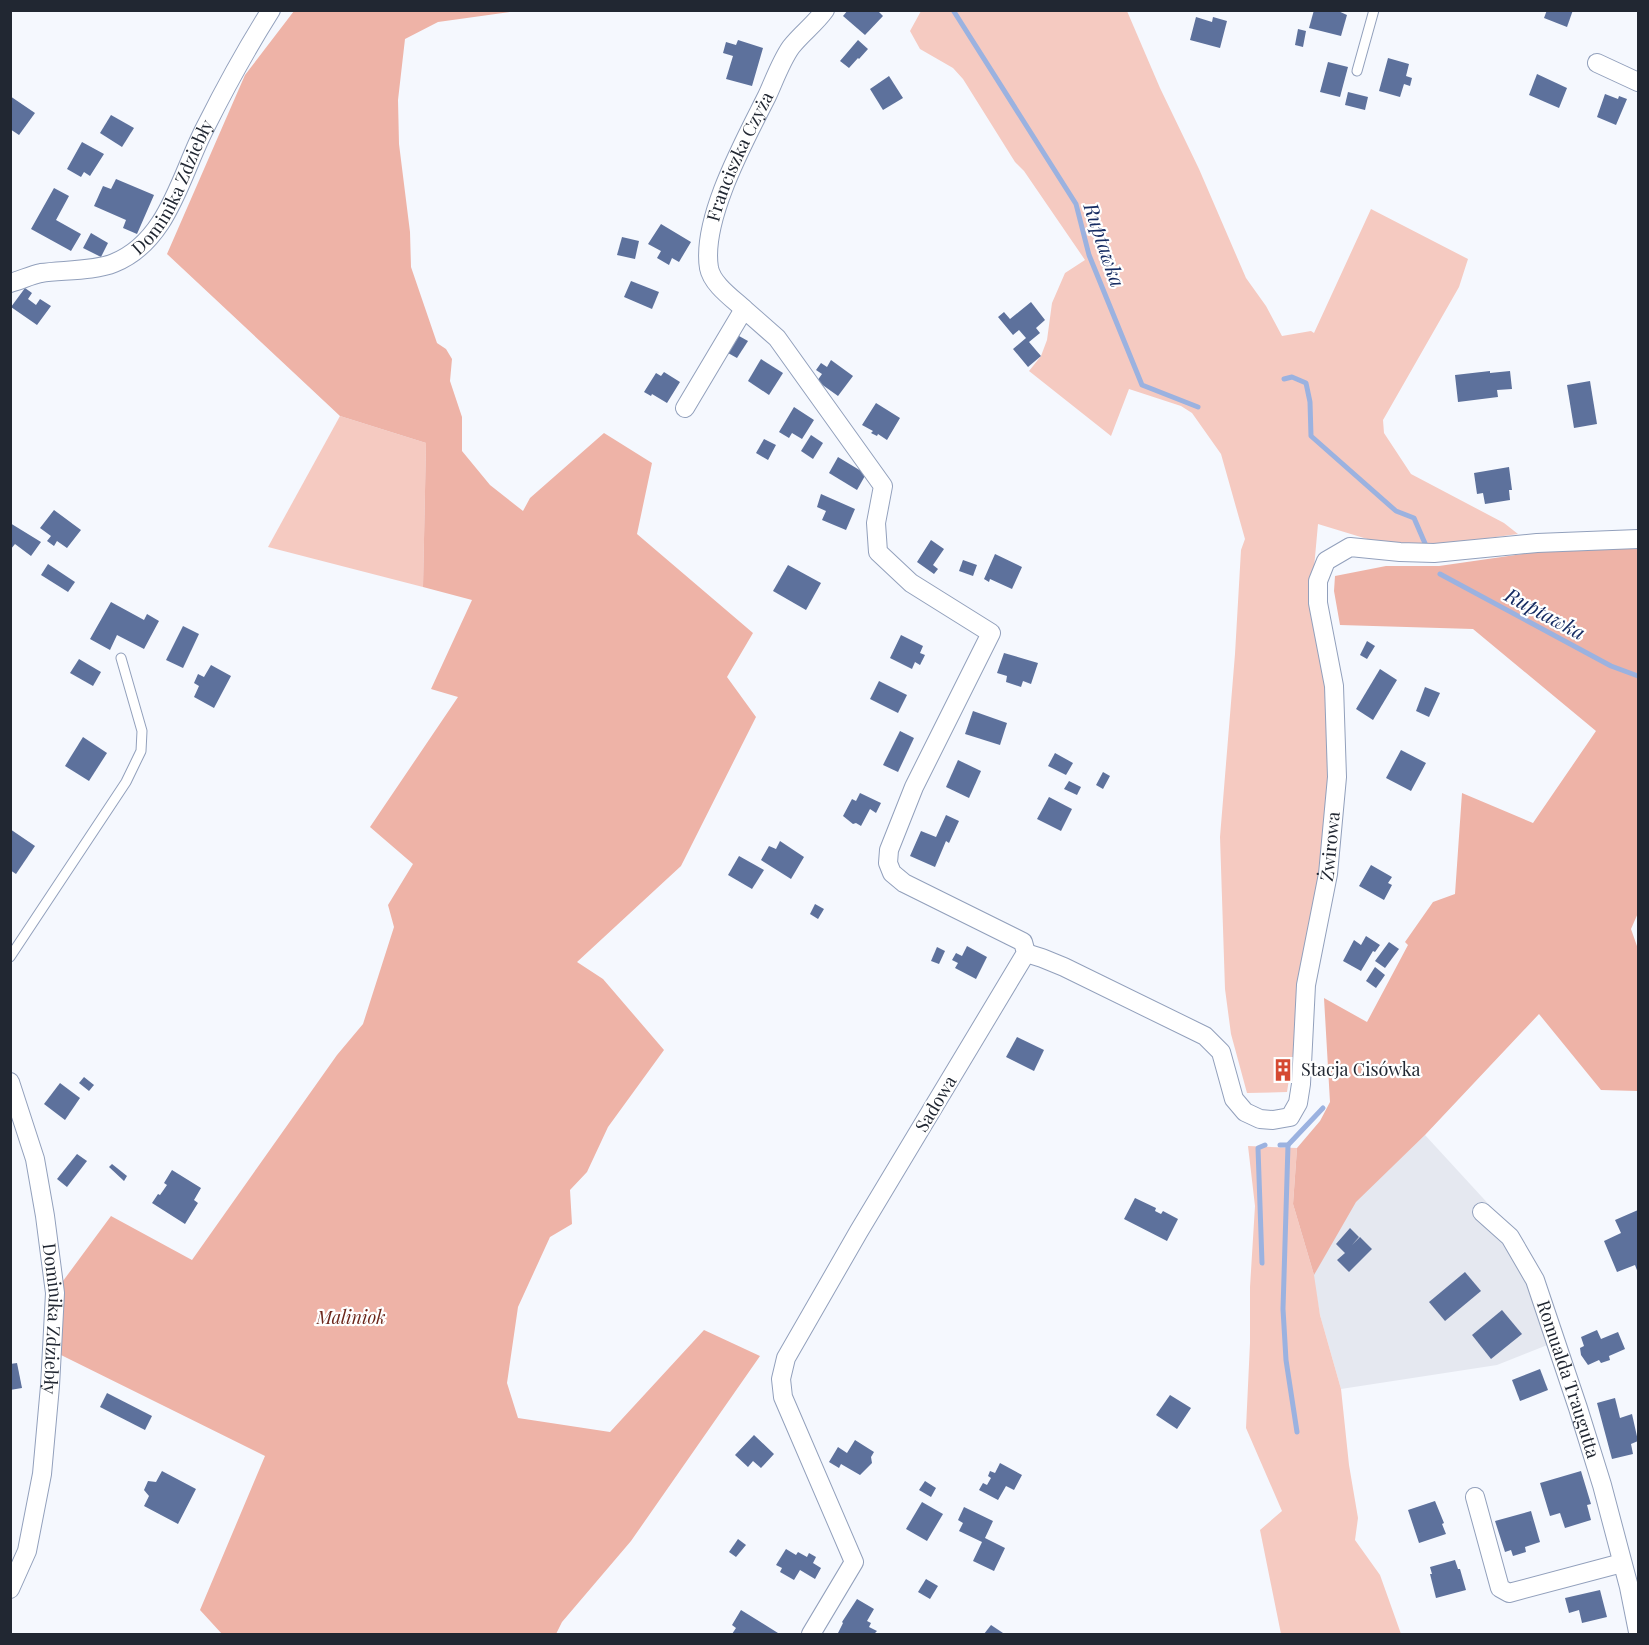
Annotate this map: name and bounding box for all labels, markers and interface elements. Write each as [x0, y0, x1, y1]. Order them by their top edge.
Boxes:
street label: Franciszka Czyża [700, 88, 778, 224]
street label: Dominika Zdziebły [126, 115, 218, 260]
water label: Ruptawka [1078, 198, 1132, 290]
water label: Ruptawka [1500, 580, 1591, 645]
street label: Żwirowa [1314, 811, 1345, 883]
building icon: Stacja Cisówka [1270, 1057, 1296, 1083]
place label: Stacja Cisówka [1301, 1057, 1420, 1081]
street label: Sadowa [909, 1071, 961, 1136]
street label: Dominika Zdziebły [38, 1242, 69, 1395]
street label: Romualda Traugutta [1532, 1297, 1606, 1461]
park label: Maliniok [316, 1305, 385, 1329]

